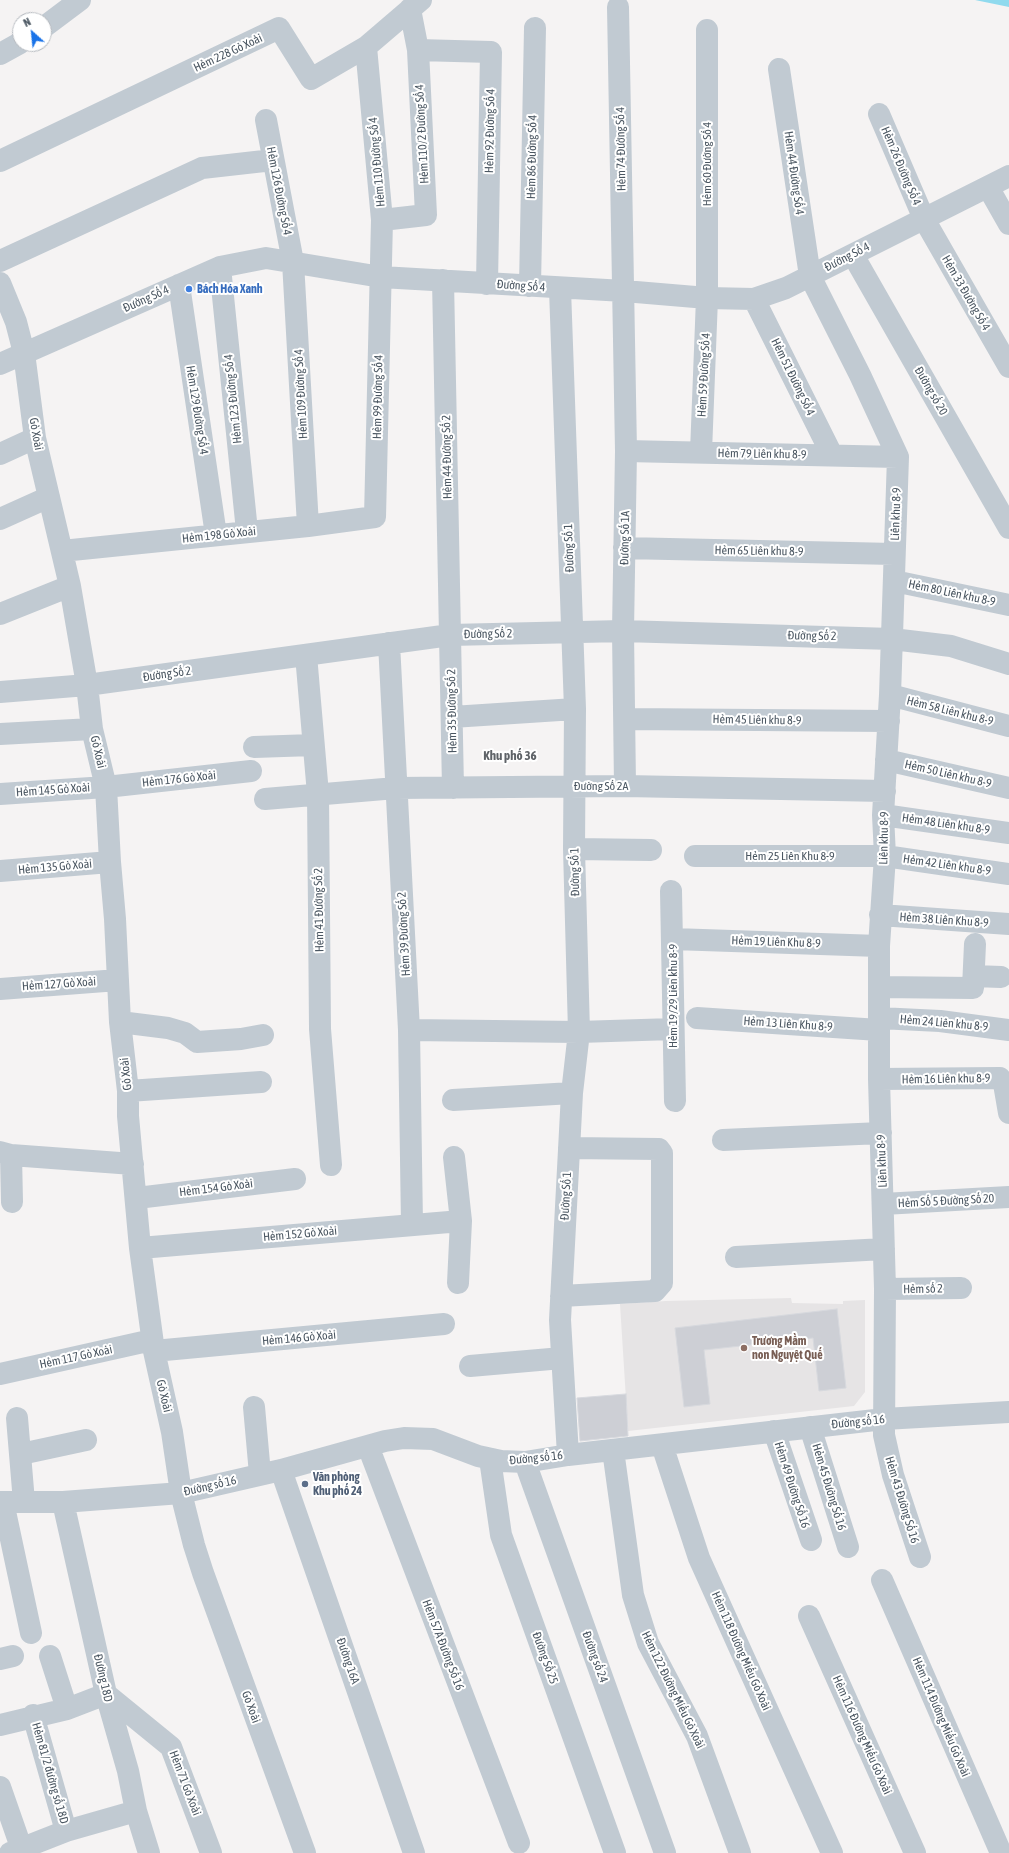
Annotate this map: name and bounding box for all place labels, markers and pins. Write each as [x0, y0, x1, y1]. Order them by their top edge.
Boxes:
place label: Bách Hóa Xanh [197, 282, 263, 296]
marker: Bách Hóa Xanh [184, 284, 194, 294]
place label: Trương Mầm non Nguyệt Quế [752, 1334, 823, 1362]
marker: Trương Mầm non Nguyệt Quế [739, 1343, 749, 1353]
place label: Văn phòng Khu phố 24 [313, 1470, 362, 1498]
marker: Văn phòng Khu phố 24 [300, 1479, 310, 1489]

